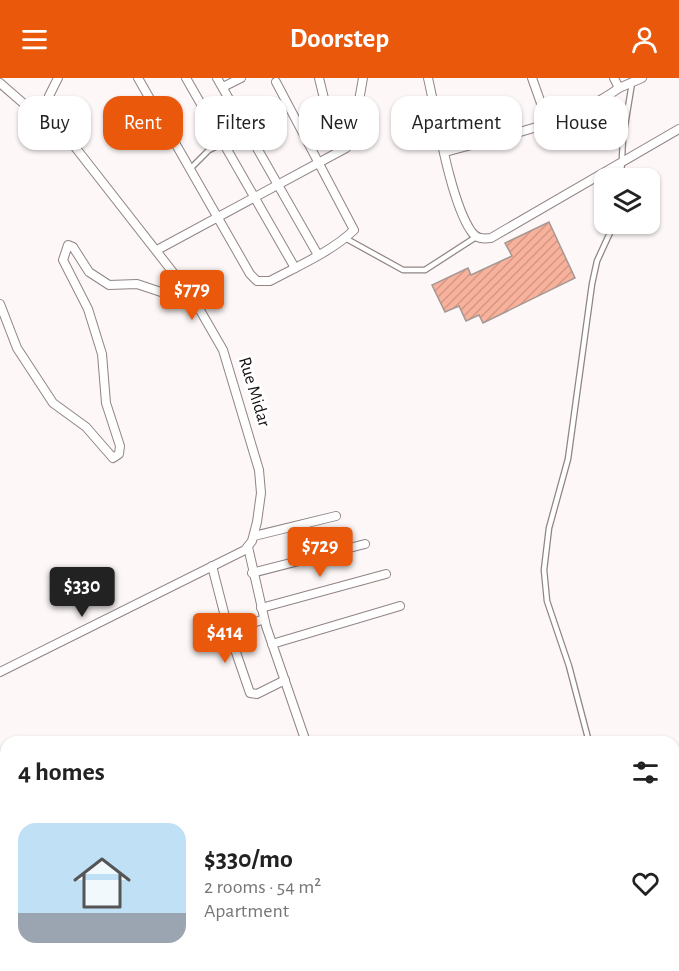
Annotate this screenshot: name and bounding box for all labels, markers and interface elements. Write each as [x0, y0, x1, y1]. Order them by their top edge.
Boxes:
icon: menu [18, 23, 51, 56]
icon: person [628, 23, 661, 56]
text: Doorstep [290, 25, 389, 52]
chip: Buy [18, 96, 91, 150]
chip: Rent [103, 96, 183, 150]
chip: Filters [195, 96, 287, 150]
chip: New [299, 96, 379, 150]
chip: Apartment [391, 96, 522, 150]
chip: House [534, 96, 628, 150]
map controls [594, 168, 660, 234]
button: layers [594, 168, 660, 234]
pin: $779 [156, 270, 228, 321]
text: $779 [174, 279, 210, 299]
street label: Rue Midar [235, 355, 273, 429]
pin: $729 [284, 527, 356, 578]
text: $729 [302, 536, 338, 556]
pin: $330 [46, 567, 118, 618]
text: $330 [64, 576, 100, 596]
pin: $414 [189, 613, 261, 664]
text: $414 [207, 622, 243, 642]
icon: filters [629, 756, 662, 789]
text: 4 homes [18, 759, 105, 785]
text: $330/mo [204, 846, 293, 872]
icon: home [66, 847, 138, 919]
icon: heart [629, 867, 662, 900]
text: 2 rooms · 54 m² [204, 877, 321, 897]
text: Apartment [204, 901, 289, 921]

